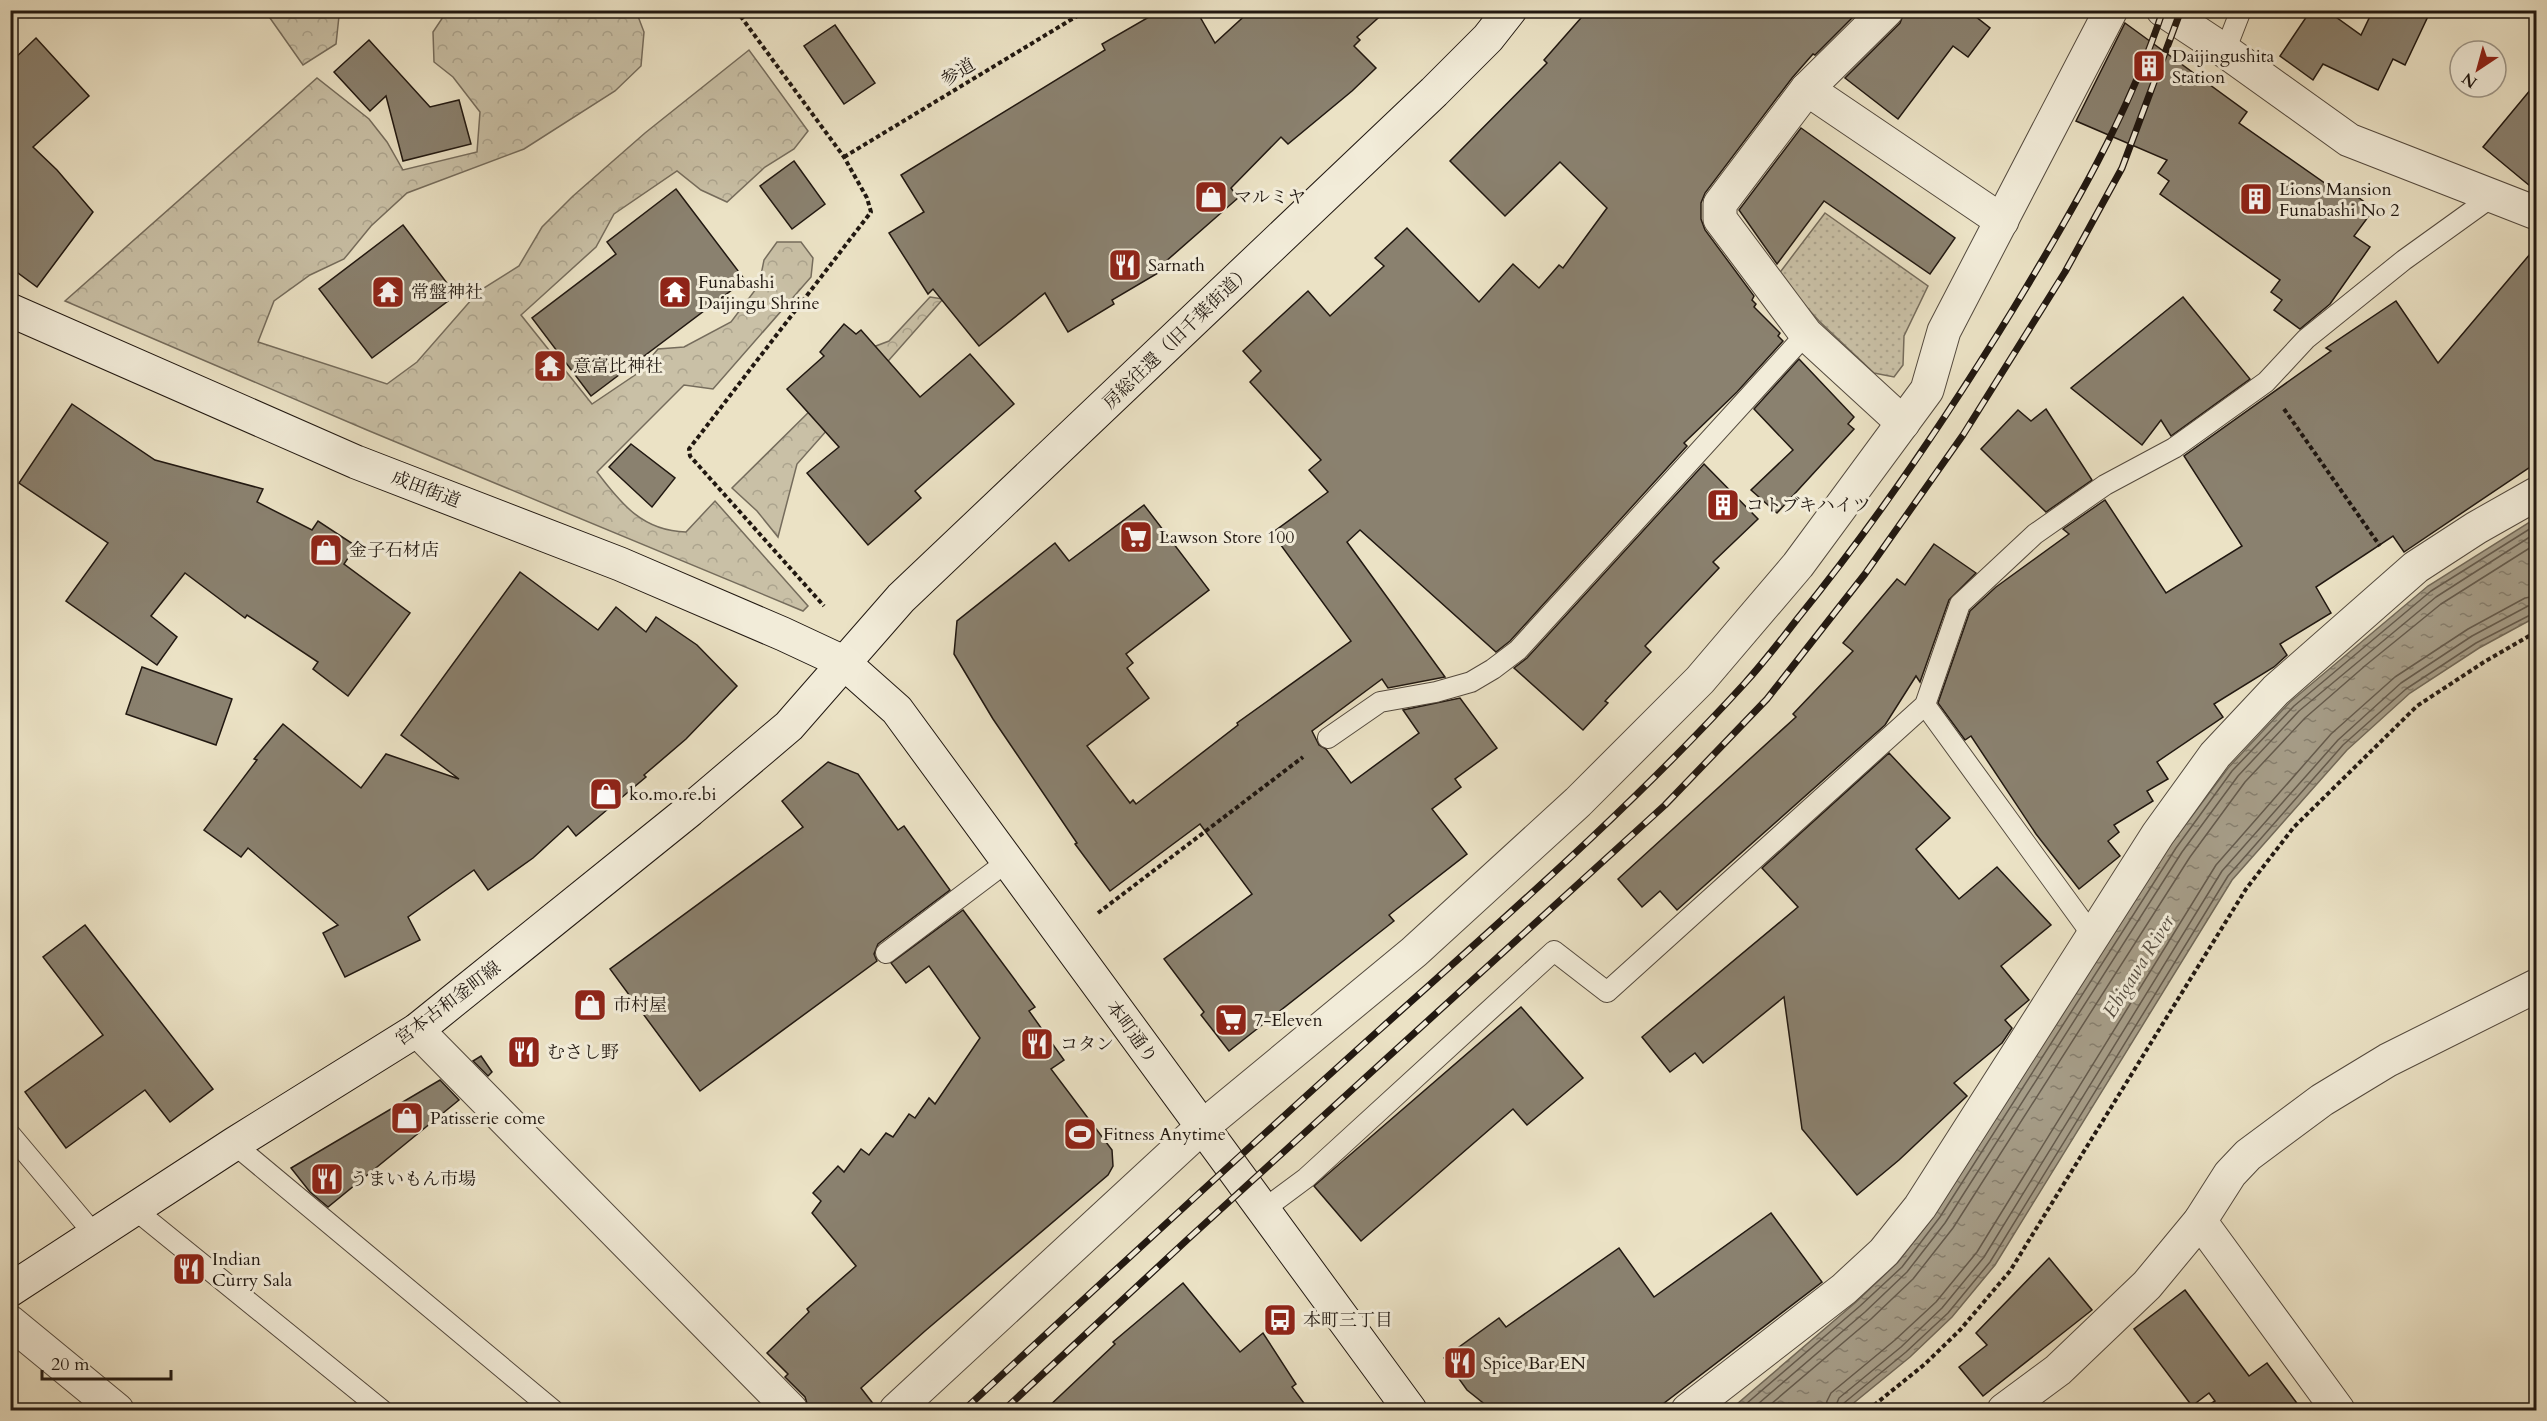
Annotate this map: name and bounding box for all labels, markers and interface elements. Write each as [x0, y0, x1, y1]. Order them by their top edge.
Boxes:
north arrow [2448, 39, 2508, 99]
place label: Daijingushita Station [2172, 44, 2274, 90]
building icon: Daijingushita Station [2131, 48, 2167, 84]
street label: 参道 [936, 52, 980, 92]
text: N [2458, 67, 2482, 93]
place label: Lions Mansion Funabashi No 2 [2279, 177, 2400, 223]
shop icon: マルミヤ [1193, 179, 1229, 215]
building icon: Lions Mansion Funabashi No 2 [2238, 181, 2274, 217]
place label: マルミヤ [1234, 185, 1306, 210]
restaurant icon: Sarnath [1107, 247, 1143, 283]
place label: Sarnath [1148, 253, 1205, 278]
street label: 房総往還（旧千葉街道） [1097, 260, 1257, 415]
place label: Funabashi Daijingu Shrine [698, 270, 820, 316]
temple icon: 常盤神社 [370, 274, 406, 310]
temple icon: Funabashi Daijingu Shrine [657, 274, 693, 310]
place label: 常盤神社 [411, 280, 483, 305]
temple icon: 意富比神社 [532, 348, 568, 384]
place label: 意富比神社 [573, 354, 663, 379]
street label: 成田街道 [388, 465, 464, 514]
building icon: コトブキハイツ [1705, 487, 1741, 523]
place label: コトブキハイツ [1746, 493, 1871, 518]
supermarket icon: Lawson Store 100 [1118, 519, 1154, 555]
place label: Lawson Store 100 [1159, 525, 1295, 550]
shop icon: 金子石材店 [308, 532, 344, 568]
place label: 金子石材店 [349, 538, 439, 563]
shop icon: ko.mo.re.bi [588, 776, 624, 812]
place label: ko.mo.re.bi [629, 782, 717, 807]
water label: Ebigawa River [2096, 909, 2181, 1023]
street label: 宮本古和釜町線 [390, 956, 506, 1051]
shop icon: 市村屋 [572, 987, 608, 1023]
place label: 市村屋 [613, 993, 667, 1018]
street label: 本町通り [1100, 996, 1163, 1069]
supermarket icon: 7-Eleven [1213, 1002, 1249, 1038]
place label: 7-Eleven [1254, 1008, 1323, 1033]
restaurant icon: コタン [1019, 1026, 1055, 1062]
place label: コタン [1060, 1032, 1114, 1057]
restaurant icon: むさし野 [506, 1034, 542, 1070]
place label: むさし野 [547, 1040, 619, 1065]
shop icon: Patisserie come [389, 1100, 425, 1136]
place label: Patisserie come [430, 1106, 545, 1131]
sports icon: Fitness Anytime [1062, 1116, 1098, 1152]
place label: Fitness Anytime [1103, 1122, 1226, 1147]
restaurant icon: うまいもん市場 [309, 1161, 345, 1197]
place label: うまいもん市場 [350, 1167, 476, 1192]
place label: Indian Curry Sala [212, 1247, 292, 1293]
restaurant icon: Indian Curry Sala [171, 1251, 207, 1287]
bus stop icon: 本町三丁目 [1262, 1302, 1298, 1338]
place label: 本町三丁目 [1303, 1308, 1393, 1333]
scale bar [42, 1343, 171, 1381]
restaurant icon: Spice Bar EN [1442, 1345, 1478, 1381]
place label: Spice Bar EN [1483, 1351, 1586, 1376]
text: 20 m [51, 1352, 90, 1377]

